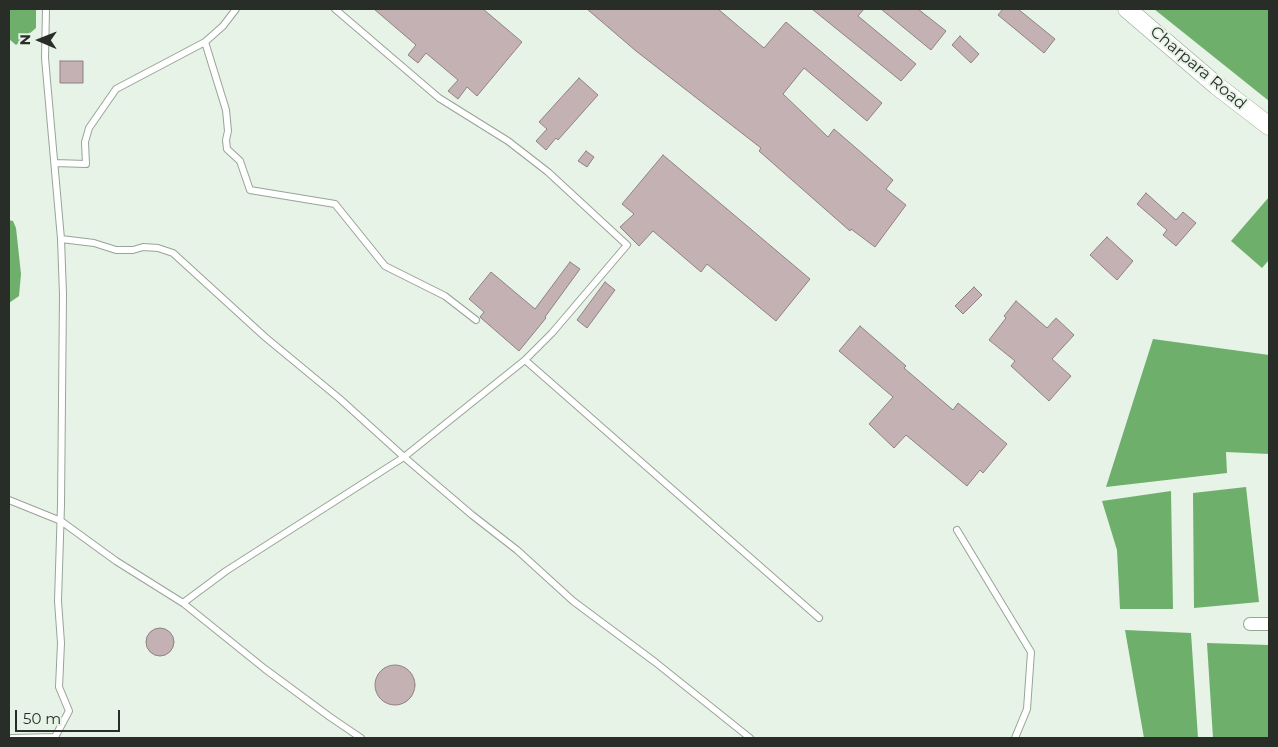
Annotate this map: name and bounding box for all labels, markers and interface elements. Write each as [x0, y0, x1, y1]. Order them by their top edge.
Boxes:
north arrow [15, 15, 65, 65]
street label: Charpara Road [1146, 22, 1250, 114]
text: N [16, 34, 34, 46]
scale bar [18, 700, 122, 732]
text: 50 m [23, 709, 61, 728]

